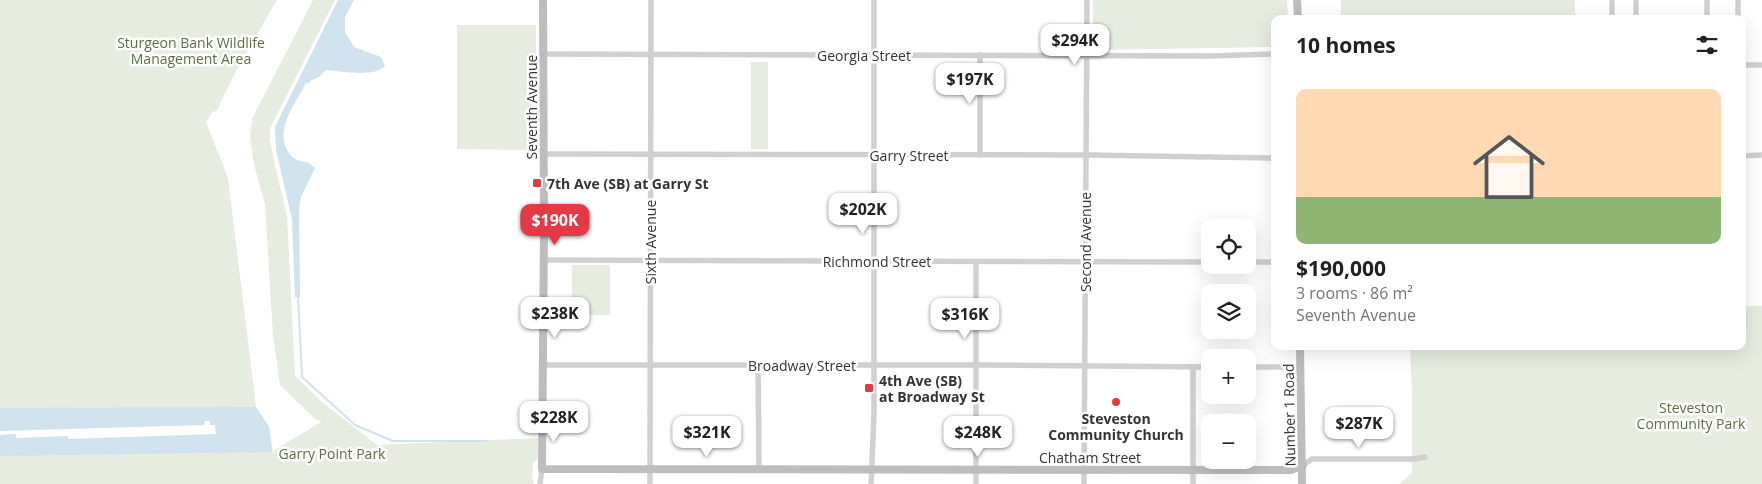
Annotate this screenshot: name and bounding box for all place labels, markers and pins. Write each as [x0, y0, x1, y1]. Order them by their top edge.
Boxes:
pin: $294K [1040, 23, 1110, 66]
pin: $197K [935, 62, 1005, 105]
place label: 7th Ave (SB) at Garry St [547, 174, 709, 193]
marker: 7th Ave (SB) at Garry St [531, 177, 543, 189]
pin: $202K [828, 192, 898, 235]
pin: $190K [520, 204, 590, 246]
pin: $238K [520, 296, 590, 339]
pin: $316K [930, 298, 1000, 340]
place label: 4th Ave (SB) at Broadway St [879, 371, 985, 406]
marker: 4th Ave (SB) at Broadway St [863, 382, 875, 394]
marker: Steveston Community Church [1110, 396, 1122, 408]
pin: $228K [519, 400, 589, 443]
pin: $287K [1324, 406, 1394, 449]
place label: Steveston Community Church [1048, 409, 1184, 444]
pin: $321K [672, 416, 742, 458]
pin: $248K [943, 416, 1013, 458]

